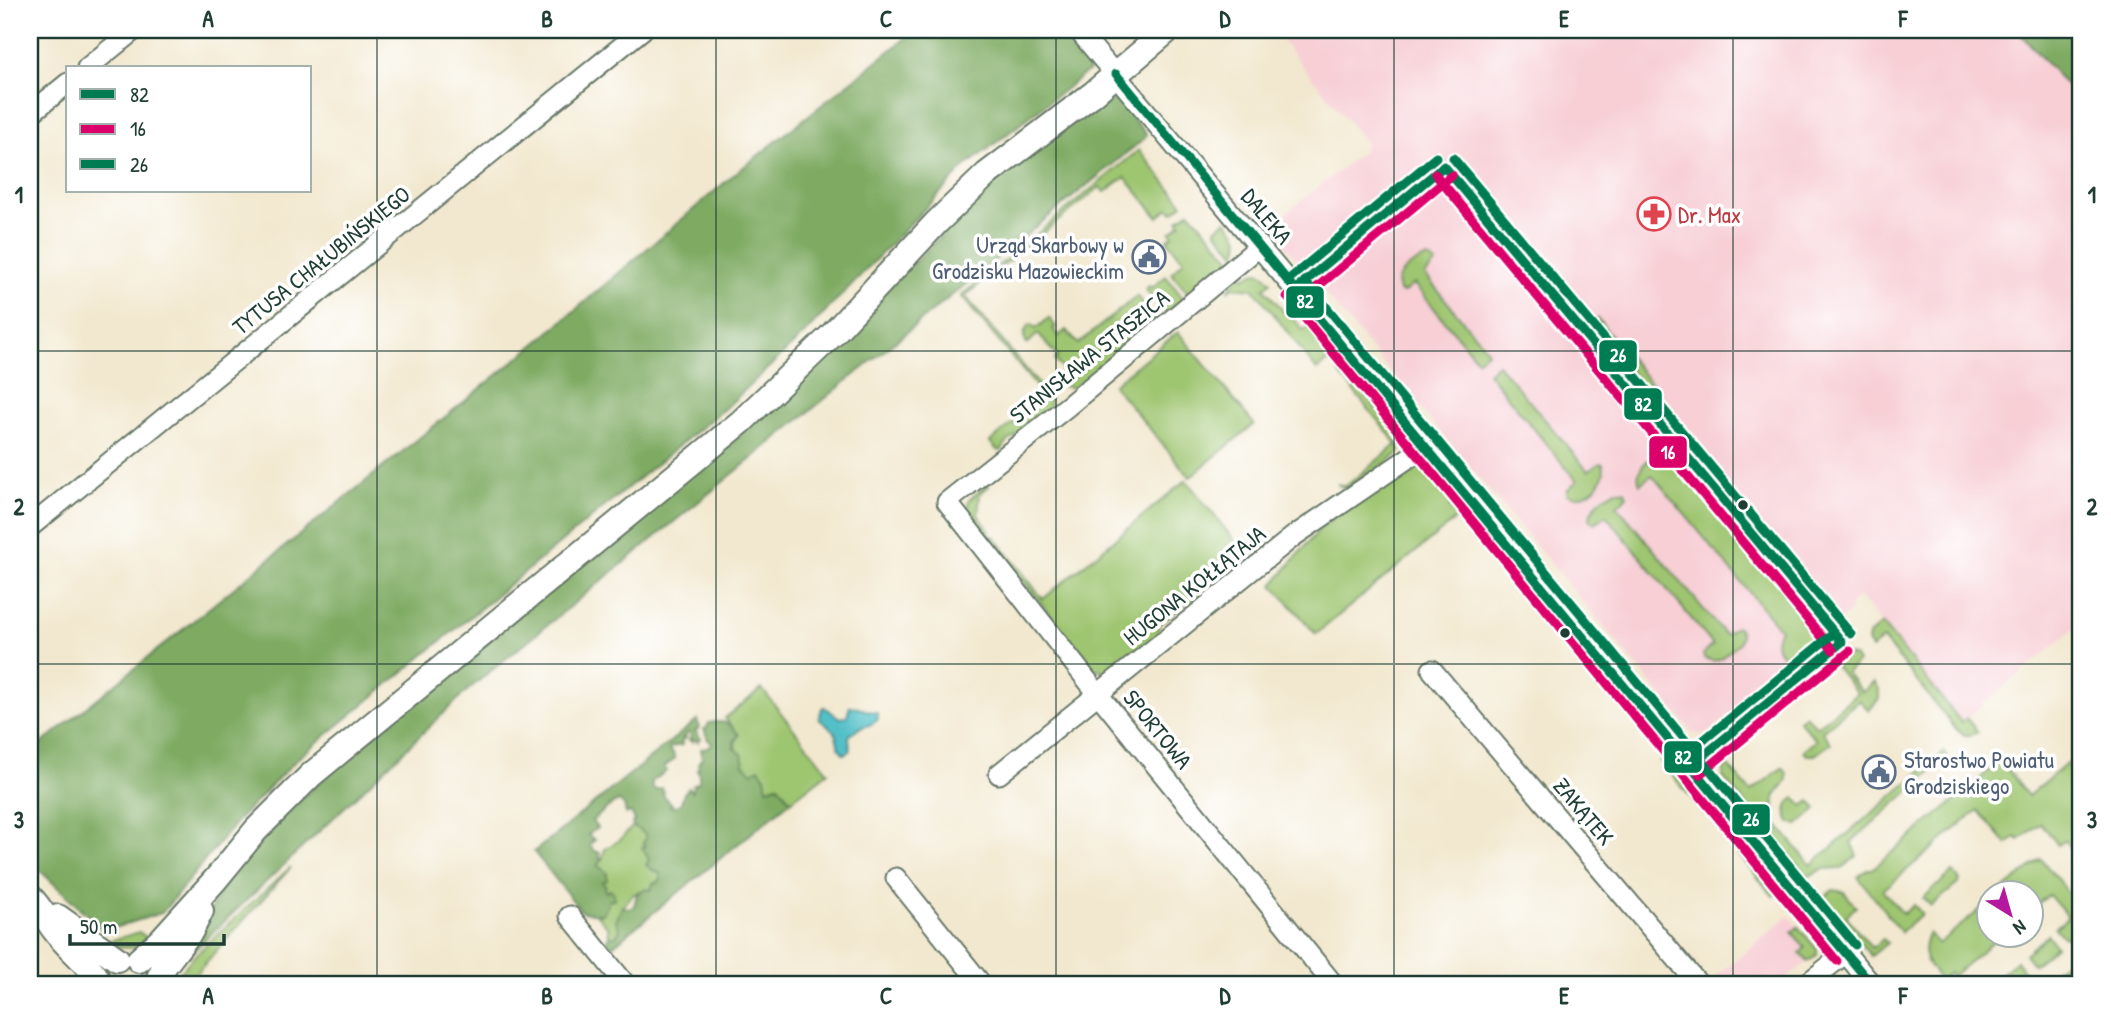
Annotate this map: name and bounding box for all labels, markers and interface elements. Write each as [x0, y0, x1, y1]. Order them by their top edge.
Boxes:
text: A [202, 3, 214, 34]
text: B [541, 3, 553, 34]
text: C [880, 3, 892, 34]
text: D [1220, 3, 1232, 34]
text: E [1559, 3, 1570, 34]
text: F [1898, 3, 1909, 34]
legend [66, 66, 312, 192]
text: 82 [130, 80, 149, 109]
text: 16 [130, 114, 146, 143]
text: 26 [130, 150, 148, 179]
text: 1 [15, 179, 23, 210]
street label: TYTUSA CHAŁUBIŃSKIEGO [226, 179, 416, 341]
text: 1 [2088, 179, 2096, 210]
street label: DALEKA [1235, 181, 1299, 251]
pharmacy icon: Dr. Max [1635, 195, 1673, 233]
place label: Dr. Max [1678, 199, 1741, 230]
place label: Urząd Skarbowy w Grodzisku Mazowieckim [932, 229, 1124, 286]
public building icon: Urząd Skarbowy w Grodzisku Mazowieckim [1130, 238, 1168, 276]
street label: STANISŁAWA STASZICA [1003, 282, 1175, 430]
line badge: 82 [1285, 285, 1325, 319]
text: 82 [1296, 288, 1314, 314]
line badge: 26 [1598, 339, 1638, 373]
text: 26 [1610, 342, 1627, 368]
line badge: 82 [1623, 387, 1663, 421]
text: 82 [1634, 391, 1652, 417]
line badge: 16 [1648, 435, 1688, 469]
text: 16 [1661, 439, 1676, 465]
text: 2 [14, 491, 25, 522]
text: 2 [2087, 491, 2098, 522]
unlabelled marker [1736, 498, 1750, 512]
street label: HUGONA KOŁŁĄTAJA [1116, 518, 1272, 652]
unlabelled marker [1558, 626, 1572, 640]
street label: SPORTOWA [1116, 683, 1200, 775]
line badge: 82 [1663, 740, 1703, 774]
text: 82 [1674, 744, 1692, 770]
place label: Starostwo Powiatu Grodziskiego [1904, 744, 2054, 801]
public building icon: Starostwo Powiatu Grodziskiego [1860, 753, 1898, 791]
street label: ZAKĄTEK [1547, 771, 1621, 851]
line badge: 26 [1731, 803, 1771, 836]
text: 3 [14, 804, 24, 835]
text: 3 [2087, 804, 2097, 835]
text: 26 [1743, 806, 1760, 832]
north arrow [1974, 878, 2044, 948]
scale bar [70, 903, 224, 947]
text: 50 m [80, 912, 117, 941]
text: N [2008, 914, 2032, 941]
text: A [202, 980, 214, 1011]
text: B [541, 980, 553, 1011]
text: C [880, 980, 892, 1011]
text: D [1220, 980, 1232, 1011]
text: E [1559, 980, 1570, 1011]
text: F [1898, 980, 1909, 1011]

